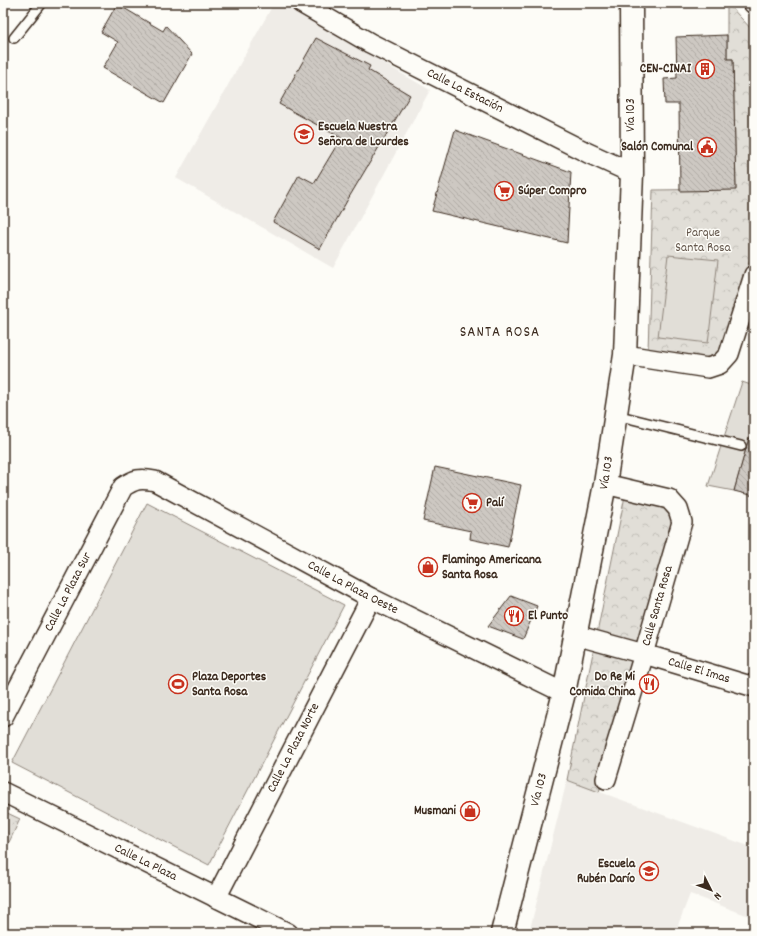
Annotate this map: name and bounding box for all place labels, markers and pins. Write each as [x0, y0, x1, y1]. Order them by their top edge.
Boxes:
building icon: CEN-CINAI [694, 58, 716, 80]
place label: CEN-CINAI [640, 60, 692, 79]
place label: Escuela Nuestra Señora de Lourdes [318, 118, 409, 152]
school or university icon: Escuela Nuestra Señora de Lourdes [293, 123, 315, 145]
public building icon: Salón Comunal [696, 136, 718, 158]
place label: Salón Comunal [621, 138, 694, 157]
supermarket icon: Súper Compro [493, 180, 515, 202]
place label: Súper Compro [518, 182, 587, 201]
supermarket icon: Palí [461, 492, 483, 514]
place label: Palí [486, 494, 505, 513]
place label: Flamingo Americana Santa Rosa [442, 551, 542, 585]
shop icon: Flamingo Americana Santa Rosa [417, 556, 439, 578]
restaurant icon: El Punto [503, 605, 525, 627]
place label: El Punto [528, 607, 568, 626]
place label: Plaza Deportes Santa Rosa [192, 668, 267, 702]
place label: Do Re Mi Comida China [569, 668, 636, 702]
sports icon: Plaza Deportes Santa Rosa [167, 673, 189, 695]
restaurant icon: Do Re Mi Comida China [638, 673, 660, 695]
shop icon: Musmani [459, 800, 481, 822]
place label: Musmani [414, 802, 457, 821]
place label: Escuela Rubén Darío [577, 855, 636, 889]
school or university icon: Escuela Rubén Darío [638, 860, 660, 882]

